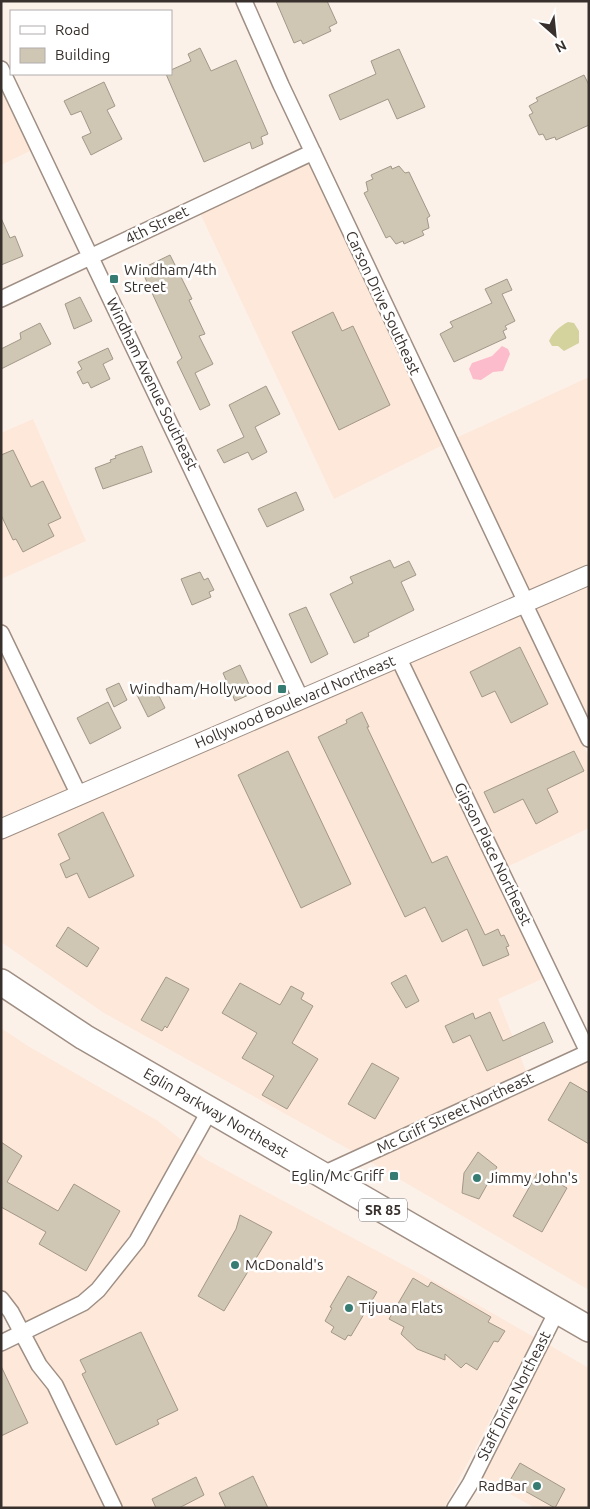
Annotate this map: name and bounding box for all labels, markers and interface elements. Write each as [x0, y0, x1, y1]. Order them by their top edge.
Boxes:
legend [10, 10, 172, 75]
north arrow [530, 10, 580, 60]
text: Road [55, 21, 90, 38]
text: N [553, 37, 569, 56]
text: Building [55, 46, 110, 63]
street label: 4th Street [122, 202, 191, 247]
street label: Carson Drive Southeast [343, 228, 424, 378]
place label: Windham/4th Street [124, 261, 217, 295]
marker: Windham/4th Street [108, 273, 120, 285]
street label: Windham Avenue Southeast [103, 295, 202, 473]
street label: Hollywood Boulevard Northeast [192, 651, 398, 752]
place label: Windham/Hollywood [130, 680, 272, 697]
marker: Windham/Hollywood [276, 683, 288, 695]
street label: Gipson Place Northeast [451, 780, 536, 928]
street label: Eglin Parkway Northeast [141, 1064, 292, 1161]
street label: Mc Griff Street Northeast [374, 1069, 536, 1156]
place label: Eglin/Mc Griff [291, 1167, 385, 1184]
place label: Jimmy John's [487, 1169, 578, 1186]
marker: Eglin/Mc Griff [388, 1170, 400, 1182]
marker: Jimmy John's [471, 1172, 483, 1184]
road number: SR 85 [359, 1198, 407, 1222]
place label: McDonald's [245, 1256, 323, 1273]
marker: McDonald's [229, 1259, 241, 1271]
place label: Tijuana Flats [359, 1299, 443, 1316]
marker: Tijuana Flats [343, 1302, 355, 1314]
street label: Staff Drive Northeast [473, 1328, 554, 1463]
place label: RadBar [478, 1477, 527, 1494]
marker: RadBar [531, 1480, 543, 1492]

